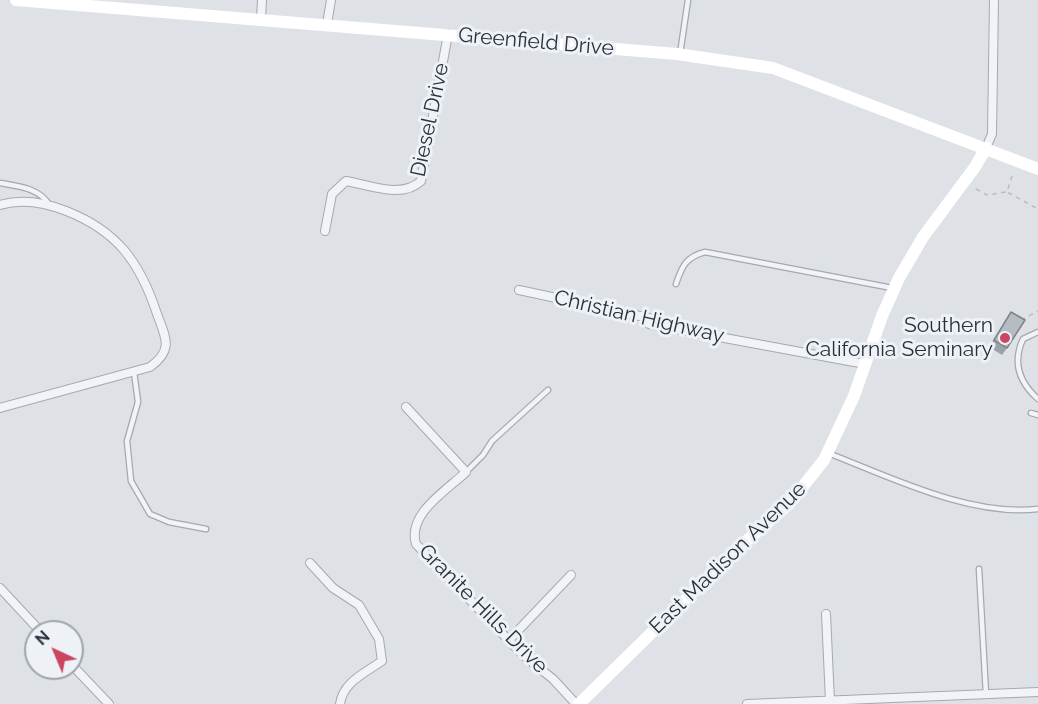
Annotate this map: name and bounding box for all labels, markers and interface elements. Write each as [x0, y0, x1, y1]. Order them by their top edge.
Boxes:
street label: Greenfield Drive [457, 23, 615, 61]
street label: Diesel Drive [406, 61, 454, 179]
street label: Christian Highway [552, 285, 726, 349]
place label: Southern California Seminary [805, 313, 993, 363]
marker: Southern California Seminary [998, 331, 1012, 345]
street label: East Madison Avenue [644, 477, 812, 639]
street label: Granite Hills Drive [413, 539, 553, 679]
north arrow [24, 620, 84, 680]
text: N [32, 627, 54, 649]

